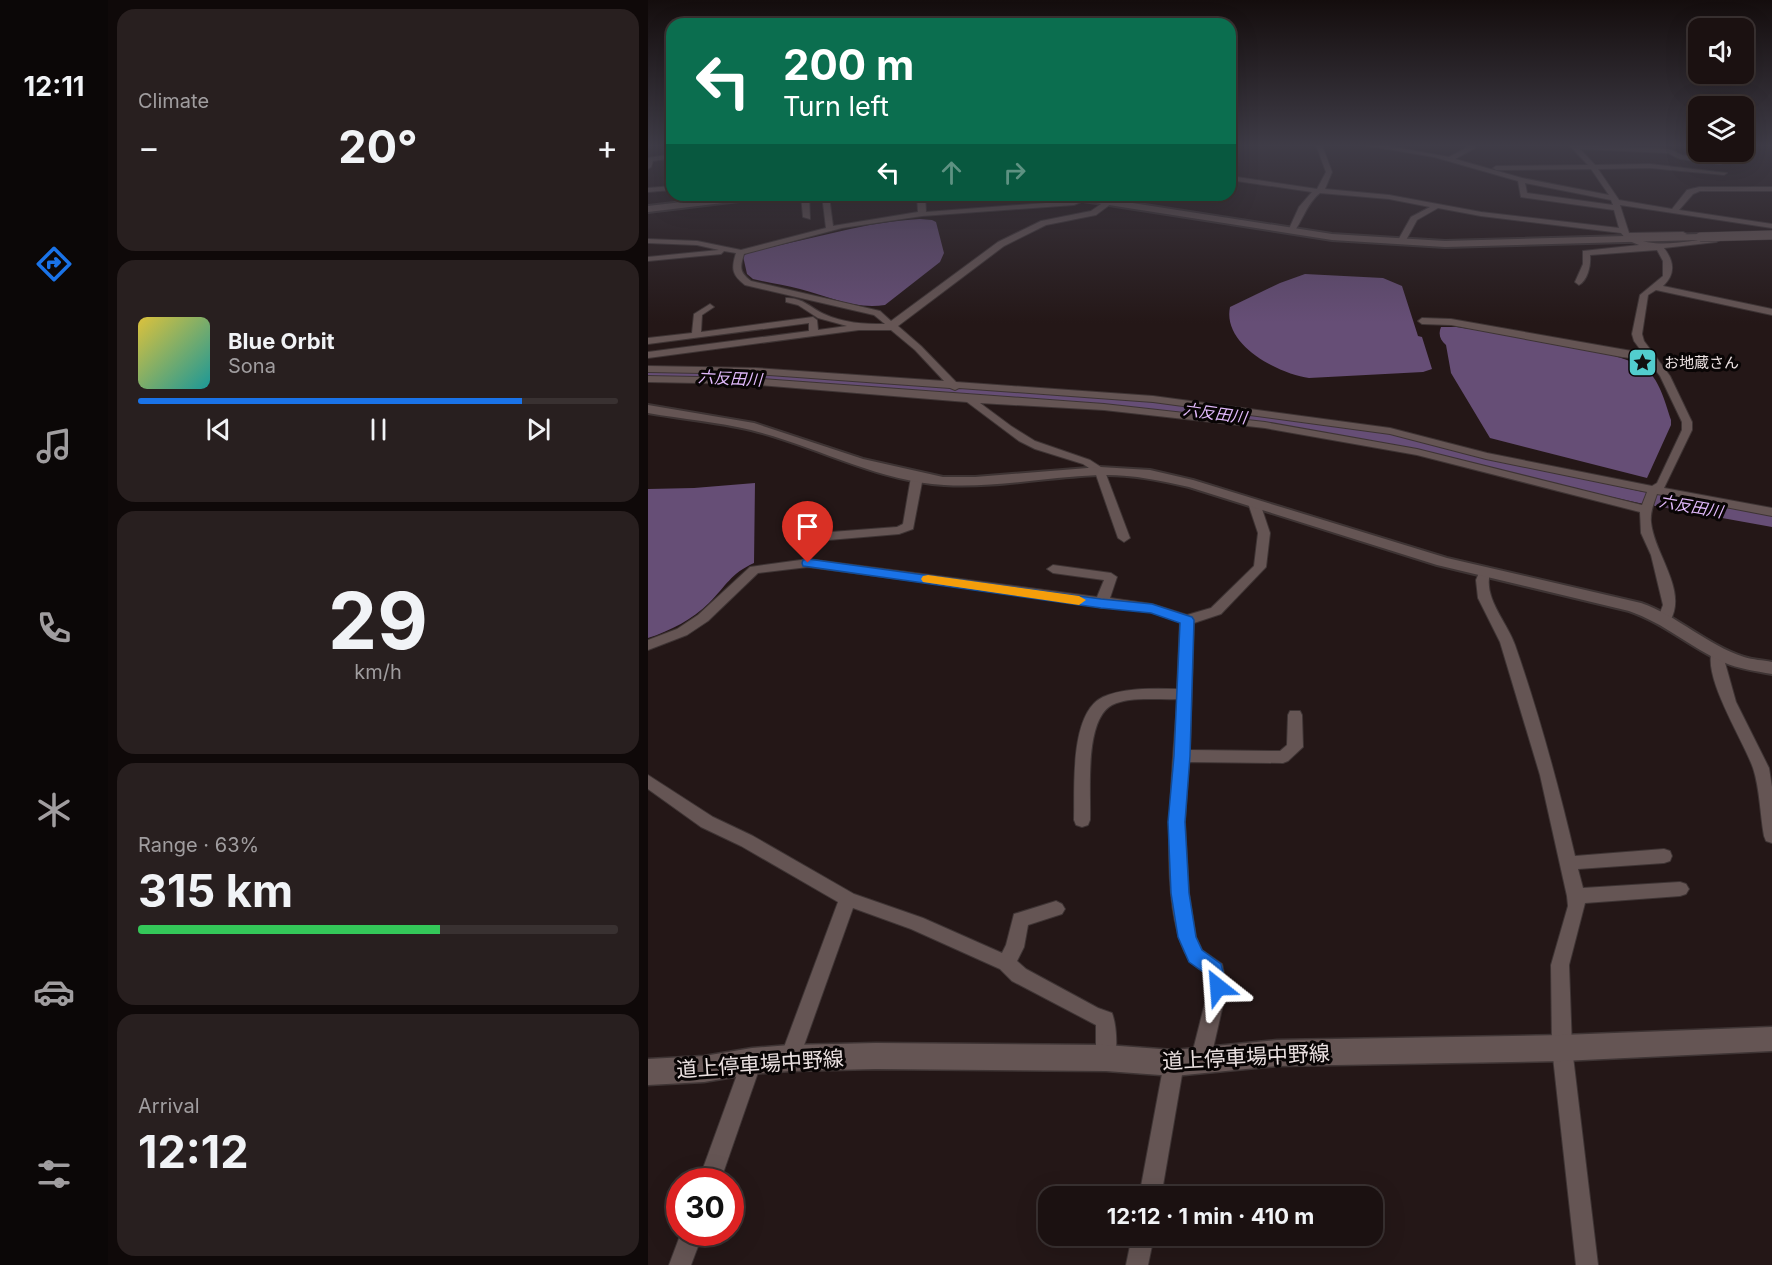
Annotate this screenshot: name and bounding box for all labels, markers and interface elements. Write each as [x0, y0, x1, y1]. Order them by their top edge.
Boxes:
map controls [1688, 18, 1754, 162]
button: sound [1688, 18, 1754, 84]
text: 200 m [783, 39, 914, 90]
icon: left [684, 42, 762, 120]
text: 12:11 [24, 70, 84, 103]
text: Climate [138, 89, 209, 113]
text: Turn left [783, 90, 889, 123]
button: layers [1688, 96, 1754, 162]
text: 20° [338, 119, 418, 174]
text: − [138, 127, 160, 167]
text: + [596, 127, 618, 167]
icon: left [872, 156, 905, 189]
icon: ahead [935, 156, 968, 189]
icon: right [998, 156, 1031, 189]
icon: directions [33, 243, 75, 285]
text: Blue Orbit [228, 328, 335, 354]
place icon: お地蔵さん [1627, 346, 1659, 378]
place label: お地蔵さん [1664, 353, 1739, 372]
text: Sona [228, 354, 276, 378]
water label: 六反田川 [698, 366, 764, 390]
water label: 六反田川 [1182, 399, 1250, 428]
icon: previous [202, 413, 235, 446]
icon: pause [362, 413, 395, 446]
icon: next [522, 413, 555, 446]
icon: music [33, 425, 75, 467]
water label: 六反田川 [1658, 491, 1726, 522]
pin [782, 501, 833, 563]
icon: arrive [791, 510, 824, 543]
text: 29 [328, 573, 428, 668]
icon: phone [33, 607, 75, 649]
text: km/h [354, 660, 402, 684]
icon: climate [33, 789, 75, 831]
text: Range · 63% [138, 833, 259, 857]
text: 315 km [138, 863, 293, 918]
position arrow [1186, 955, 1250, 1019]
icon: car [33, 971, 75, 1013]
street label: 道上停車場中野線 [1161, 1040, 1331, 1074]
street label: 道上停車場中野線 [675, 1046, 845, 1082]
text: Arrival [138, 1094, 200, 1118]
text: 12:12 [138, 1124, 249, 1179]
icon: filters [33, 1153, 75, 1195]
speed limit sign: 30 [666, 1168, 744, 1246]
text: 12:12 · 1 min · 410 m [1107, 1203, 1314, 1229]

